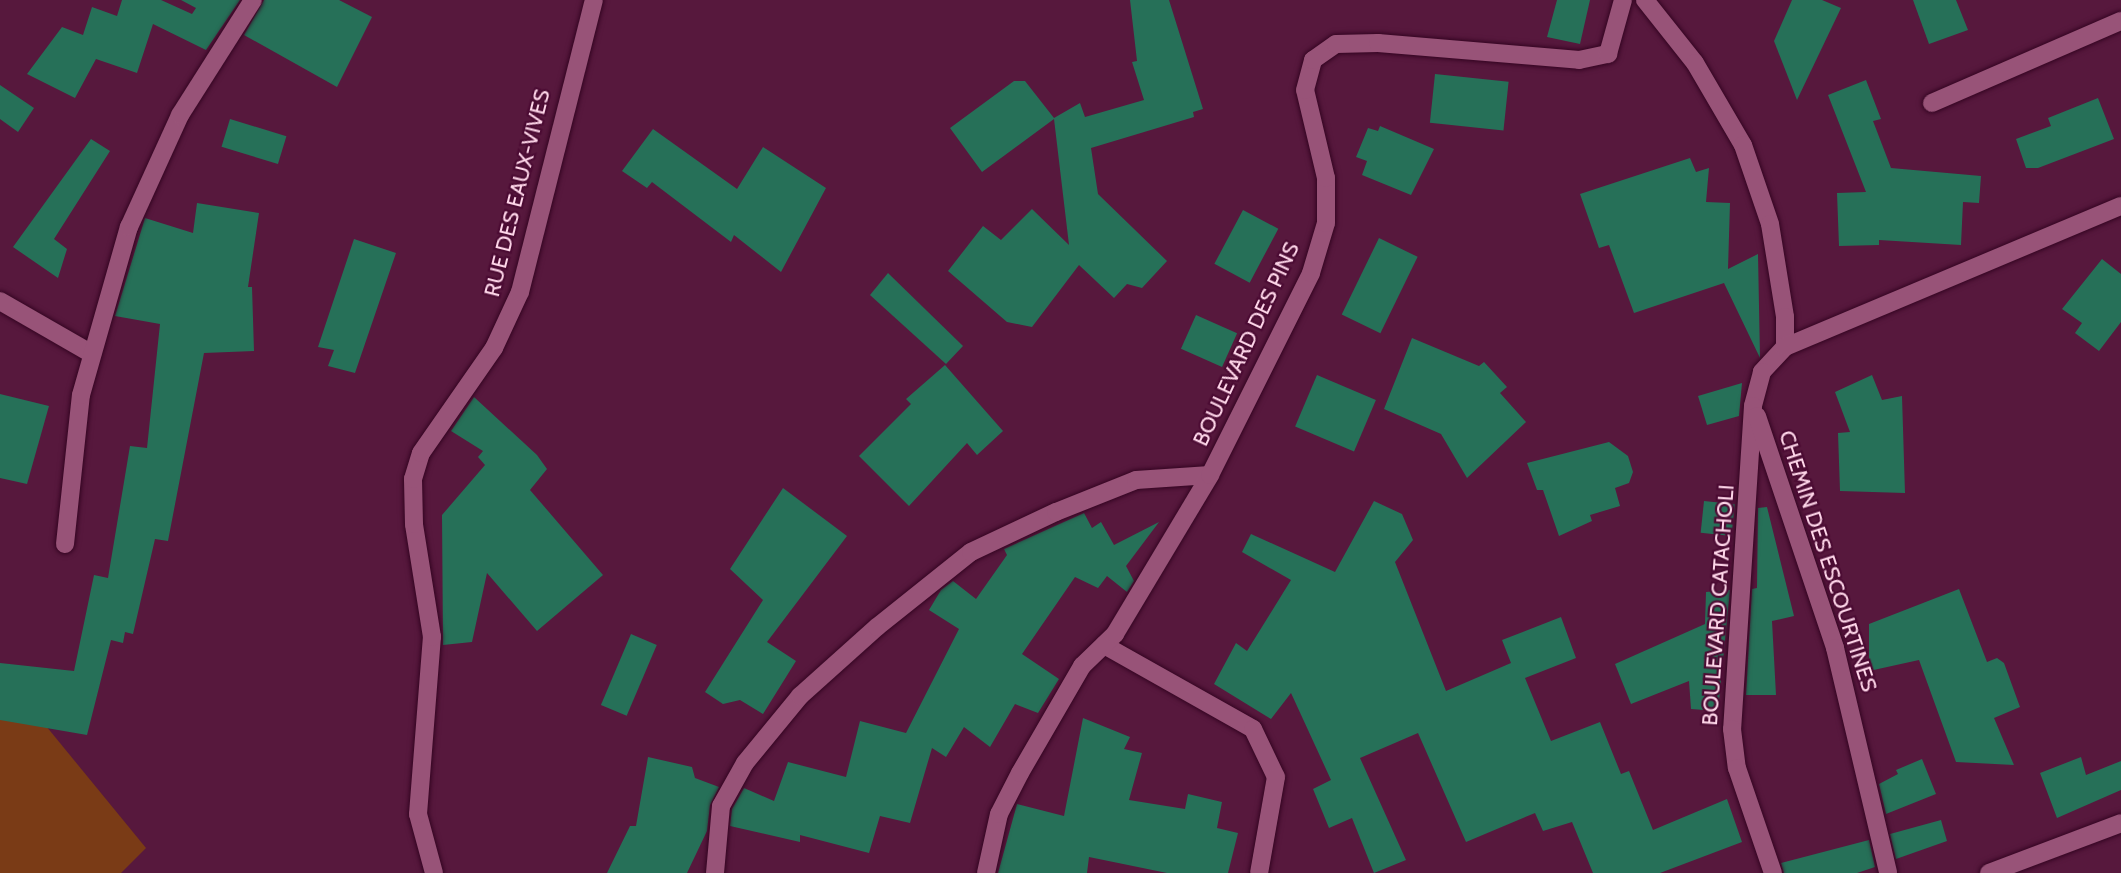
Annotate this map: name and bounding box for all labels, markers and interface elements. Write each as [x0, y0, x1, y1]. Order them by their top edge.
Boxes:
street label: RUE DES EAUX-VIVES [478, 87, 556, 299]
street label: BOULEVARD DES PINS [1187, 238, 1305, 450]
street label: CHEMIN DES ESCOURTINES [1773, 427, 1883, 695]
street label: BOULEVARD CATACHOLI [1696, 484, 1740, 726]

